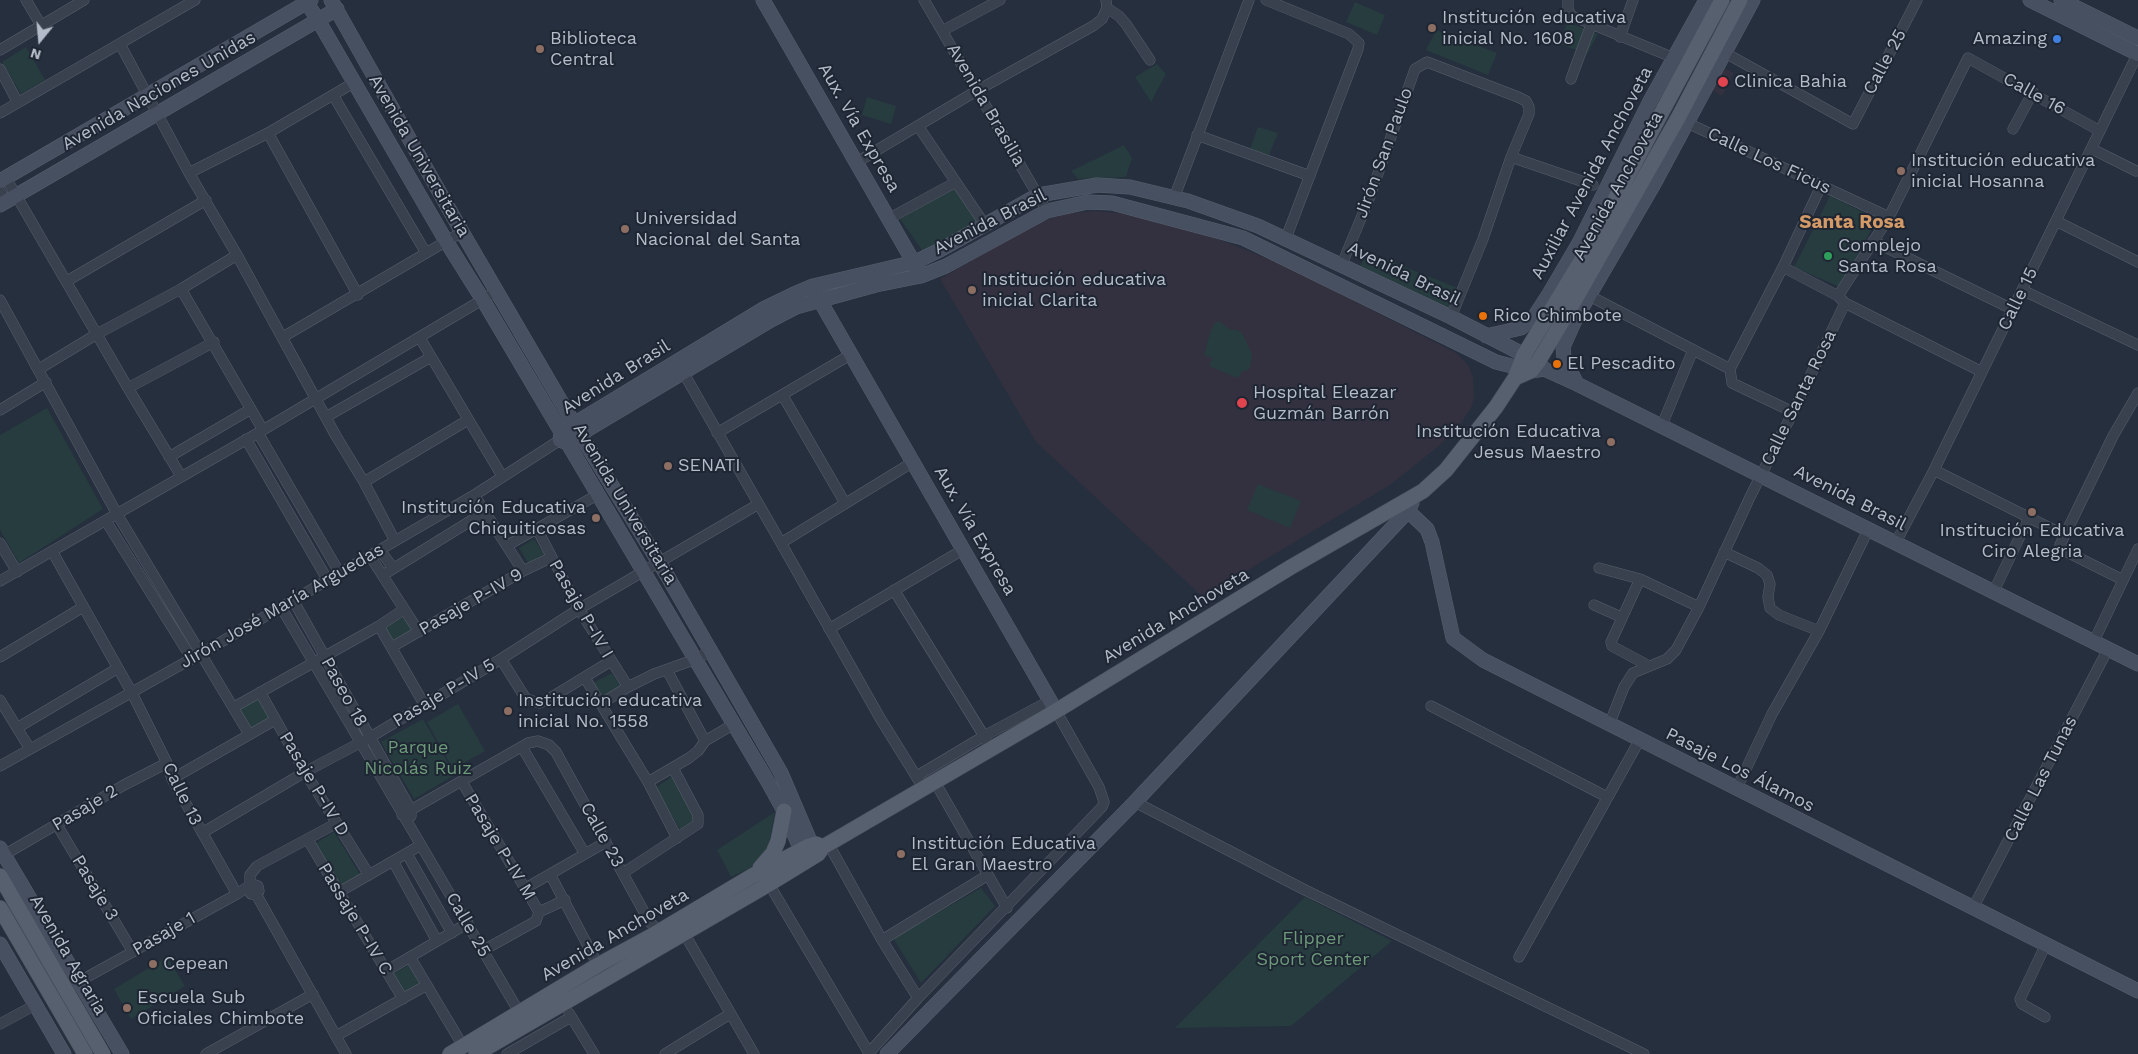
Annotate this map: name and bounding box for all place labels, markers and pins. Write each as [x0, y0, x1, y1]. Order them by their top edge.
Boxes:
place label: Institución educativa inicial No. 1608 [1442, 7, 1626, 50]
marker: Institución educativa inicial No. 1608 [1426, 22, 1438, 34]
place label: Biblioteca Central [550, 28, 637, 70]
place label: Amazing [1973, 28, 2047, 50]
marker: Amazing [2051, 33, 2063, 45]
marker: Biblioteca Central [534, 43, 546, 55]
place label: Clinica Bahia [1734, 71, 1847, 93]
marker: Clinica Bahia [1716, 75, 1730, 89]
place label: Institución educativa inicial Hosanna [1911, 150, 2095, 192]
marker: Institución educativa inicial Hosanna [1895, 165, 1907, 177]
place label: Universidad Nacional del Santa [635, 208, 801, 250]
marker: Universidad Nacional del Santa [619, 223, 631, 235]
place label: Complejo Santa Rosa [1838, 235, 1937, 278]
marker: Complejo Santa Rosa [1822, 250, 1834, 262]
place label: Institución educativa inicial Clarita [982, 269, 1166, 312]
marker: Institución educativa inicial Clarita [966, 284, 978, 296]
place label: Rico Chimbote [1493, 305, 1622, 327]
marker: Rico Chimbote [1477, 310, 1489, 322]
place label: El Pescadito [1567, 353, 1676, 375]
marker: El Pescadito [1551, 358, 1563, 370]
place label: Hospital Eleazar Guzmán Barrón [1253, 382, 1397, 424]
marker: Hospital Eleazar Guzmán Barrón [1235, 396, 1249, 410]
place label: Institución Educativa Jesus Maestro [1416, 421, 1601, 464]
marker: Institución Educativa Jesus Maestro [1605, 436, 1617, 448]
place label: SENATI [678, 455, 741, 477]
marker: SENATI [662, 460, 674, 472]
place label: Institución Educativa Chiquiticosas [401, 497, 586, 540]
marker: Institución Educativa Ciro Alegria [2026, 506, 2038, 518]
marker: Institución Educativa Chiquiticosas [590, 512, 602, 524]
place label: Institución Educativa Ciro Alegria [1940, 520, 2124, 562]
place label: Institución educativa inicial No. 1558 [518, 690, 702, 732]
marker: Institución educativa inicial No. 1558 [502, 705, 514, 717]
place label: Institución Educativa El Gran Maestro [911, 833, 1096, 876]
marker: Institución Educativa El Gran Maestro [895, 848, 907, 860]
place label: Cepean [163, 953, 229, 975]
marker: Cepean [147, 958, 159, 970]
place label: Escuela Sub Oficiales Chimbote [137, 987, 304, 1030]
marker: Escuela Sub Oficiales Chimbote [121, 1002, 133, 1014]

